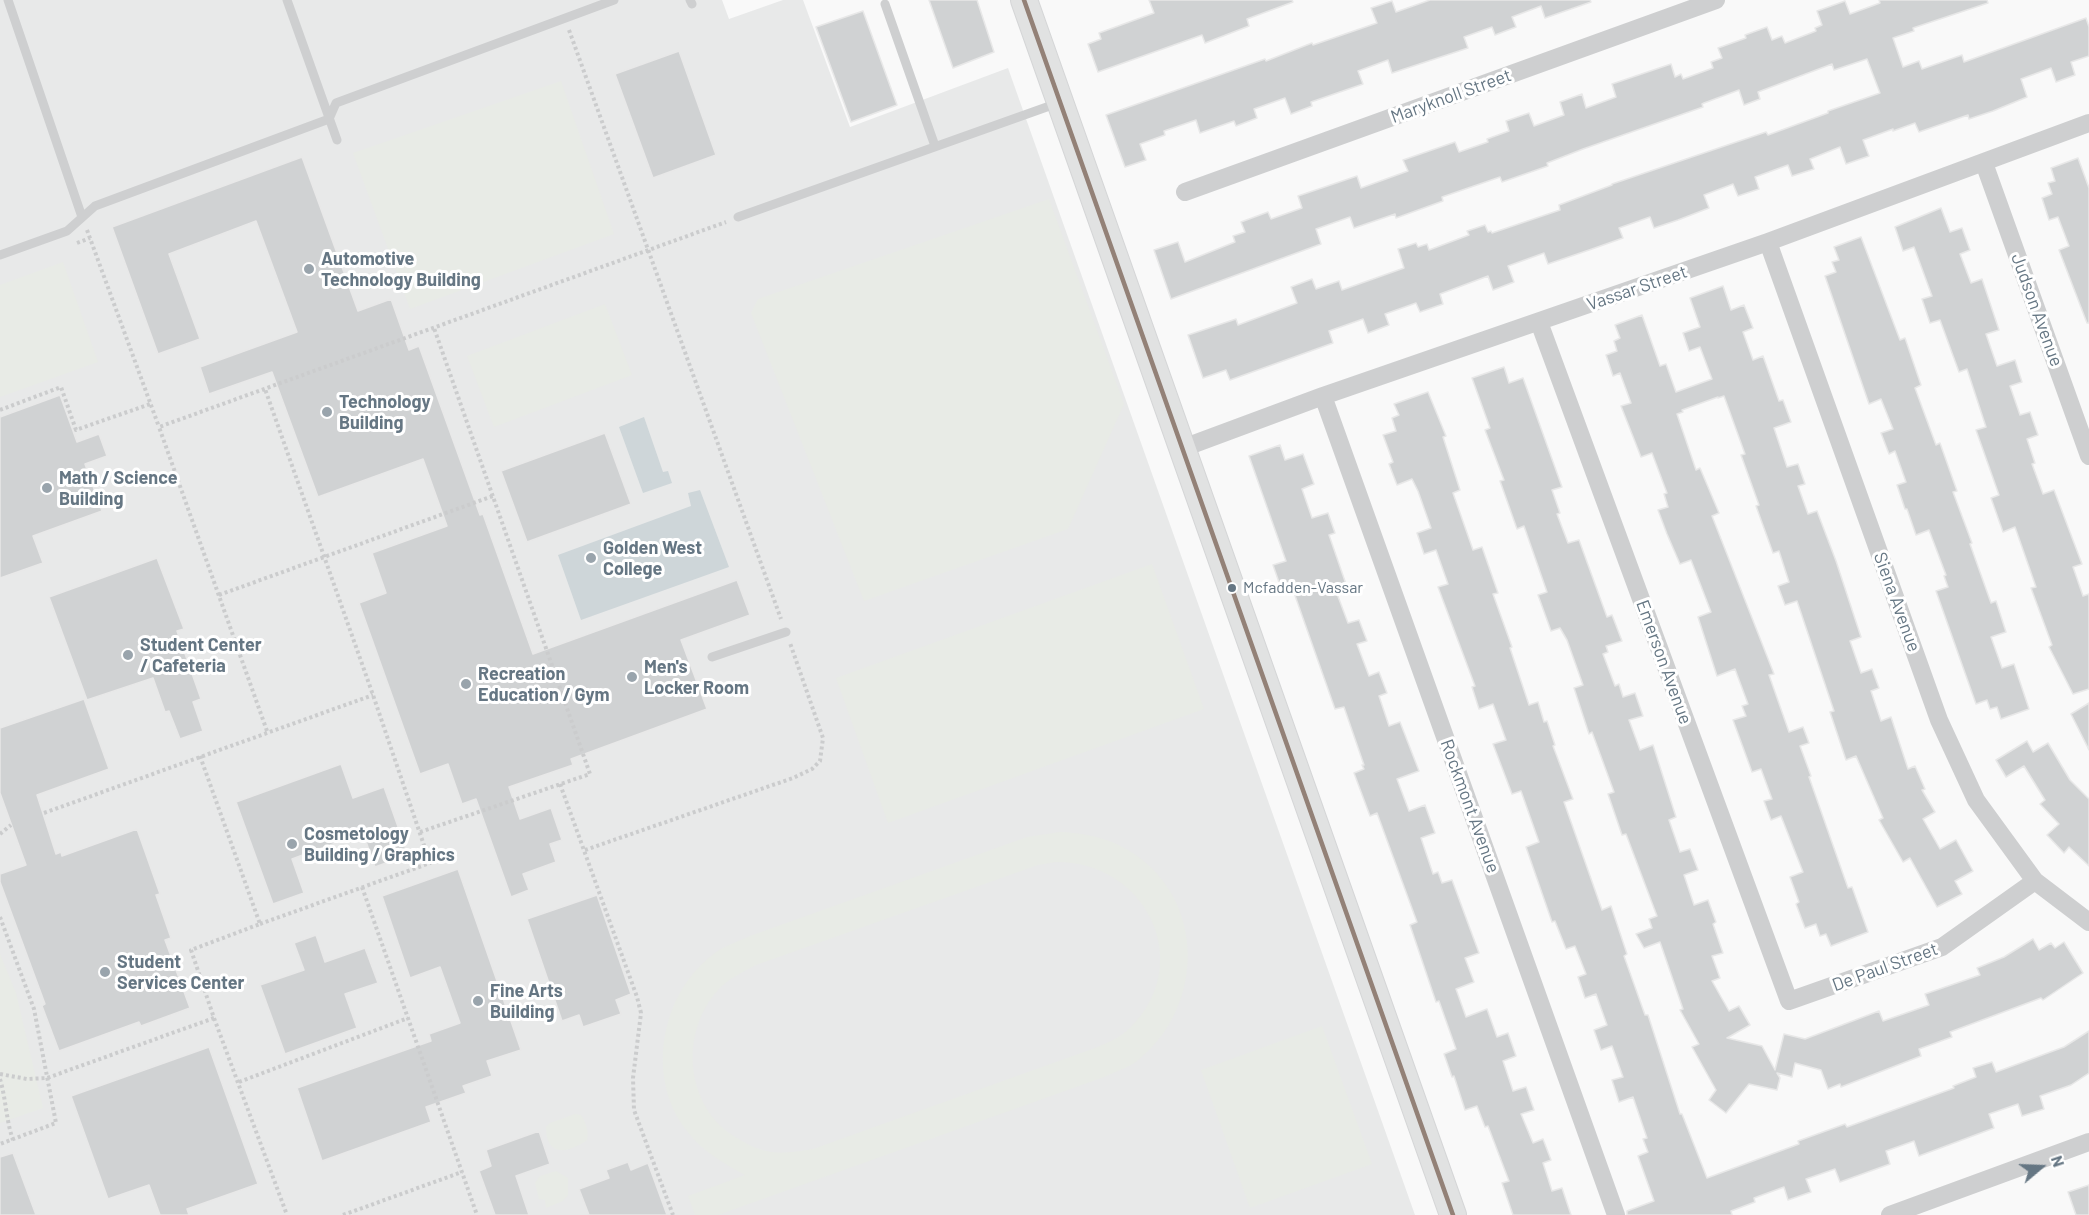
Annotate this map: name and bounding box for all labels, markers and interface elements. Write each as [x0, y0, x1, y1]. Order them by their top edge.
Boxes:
street label: Maryknoll Street [1388, 64, 1514, 128]
place label: Automotive Technology Building [321, 248, 481, 290]
street label: Judson Avenue [2007, 250, 2067, 370]
street label: Vassar Street [1584, 261, 1690, 315]
marker: Automotive Technology Building [302, 262, 316, 276]
place label: Technology Building [339, 391, 431, 434]
marker: Technology Building [320, 405, 334, 419]
place label: Math / Science Building [59, 467, 178, 510]
marker: Math / Science Building [40, 481, 54, 495]
place label: Golden West College [603, 537, 702, 580]
street label: Siena Avenue [1869, 549, 1925, 655]
marker: Golden West College [584, 551, 598, 565]
place label: Mcfadden-Vassar [1243, 578, 1363, 598]
marker: Mcfadden-Vassar [1226, 582, 1238, 594]
street label: Emerson Avenue [1631, 597, 1697, 727]
place label: Student Center / Cafeteria [140, 634, 262, 676]
marker: Student Center / Cafeteria [121, 648, 135, 662]
place label: Men's Locker Room [644, 656, 749, 698]
place label: Recreation Education / Gym [478, 663, 610, 706]
marker: Men's Locker Room [625, 670, 639, 684]
marker: Recreation Education / Gym [459, 677, 473, 691]
street label: Rockmont Avenue [1436, 736, 1504, 876]
place label: Cosmetology Building / Graphics [304, 823, 455, 866]
marker: Cosmetology Building / Graphics [285, 837, 299, 851]
street label: De Paul Street [1829, 938, 1941, 996]
place label: Student Services Center [117, 951, 245, 994]
marker: Student Services Center [98, 965, 112, 979]
place label: Fine Arts Building [490, 980, 563, 1022]
marker: Fine Arts Building [471, 994, 485, 1008]
north arrow [2011, 1137, 2071, 1197]
text: N [2048, 1153, 2069, 1169]

